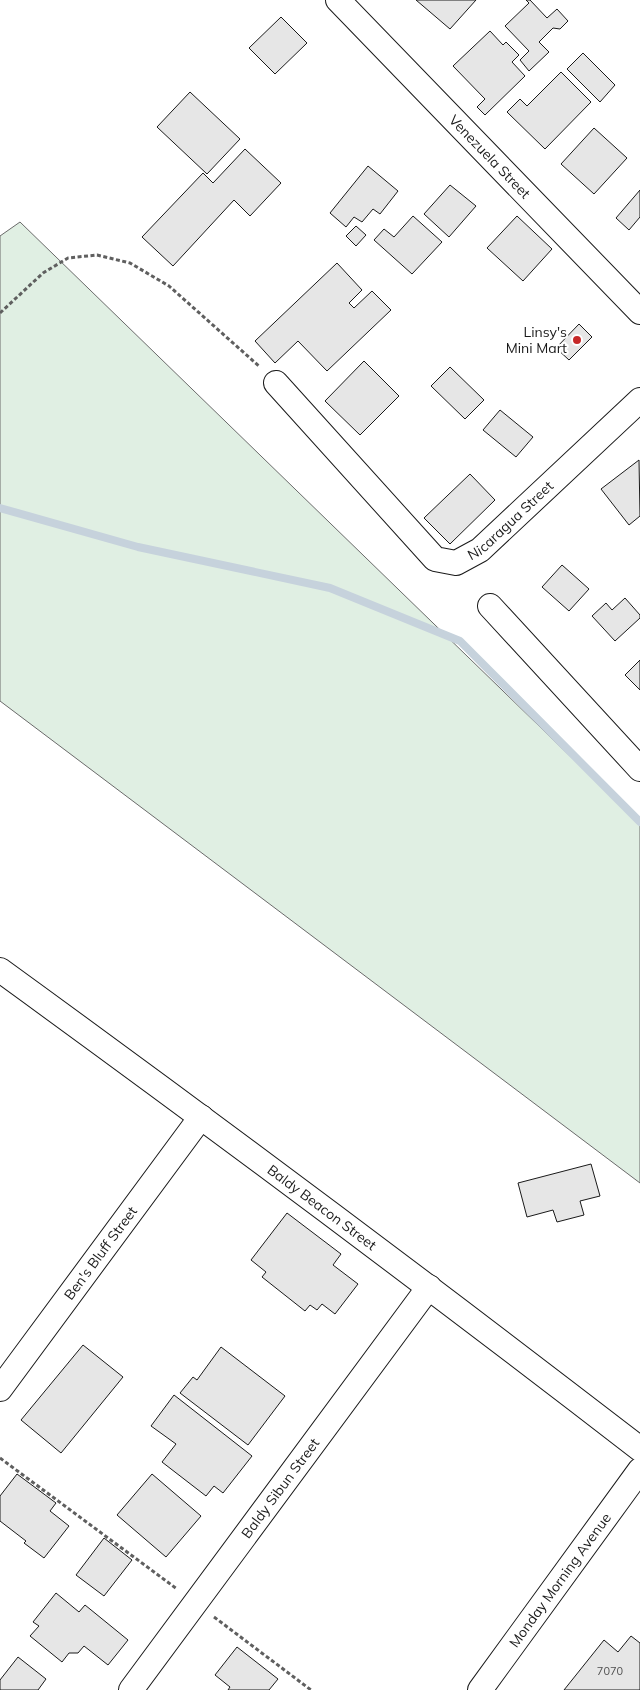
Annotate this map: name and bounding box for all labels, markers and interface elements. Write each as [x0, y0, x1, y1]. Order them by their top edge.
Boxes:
street label: Venezuela Street [445, 111, 534, 202]
place label: Linsy's Mini Mart [506, 323, 567, 357]
marker: Linsy's Mini Mart [571, 334, 583, 346]
street label: Nicaragua Street [464, 477, 557, 564]
street label: Baldy Beacon Street [264, 1161, 380, 1254]
street label: Ben's Bluff Street [60, 1203, 141, 1303]
street label: Baldy Sibun Street [237, 1435, 323, 1542]
street label: Monday Morning Avenue [505, 1509, 615, 1651]
house number: 7070 [597, 1664, 624, 1678]

